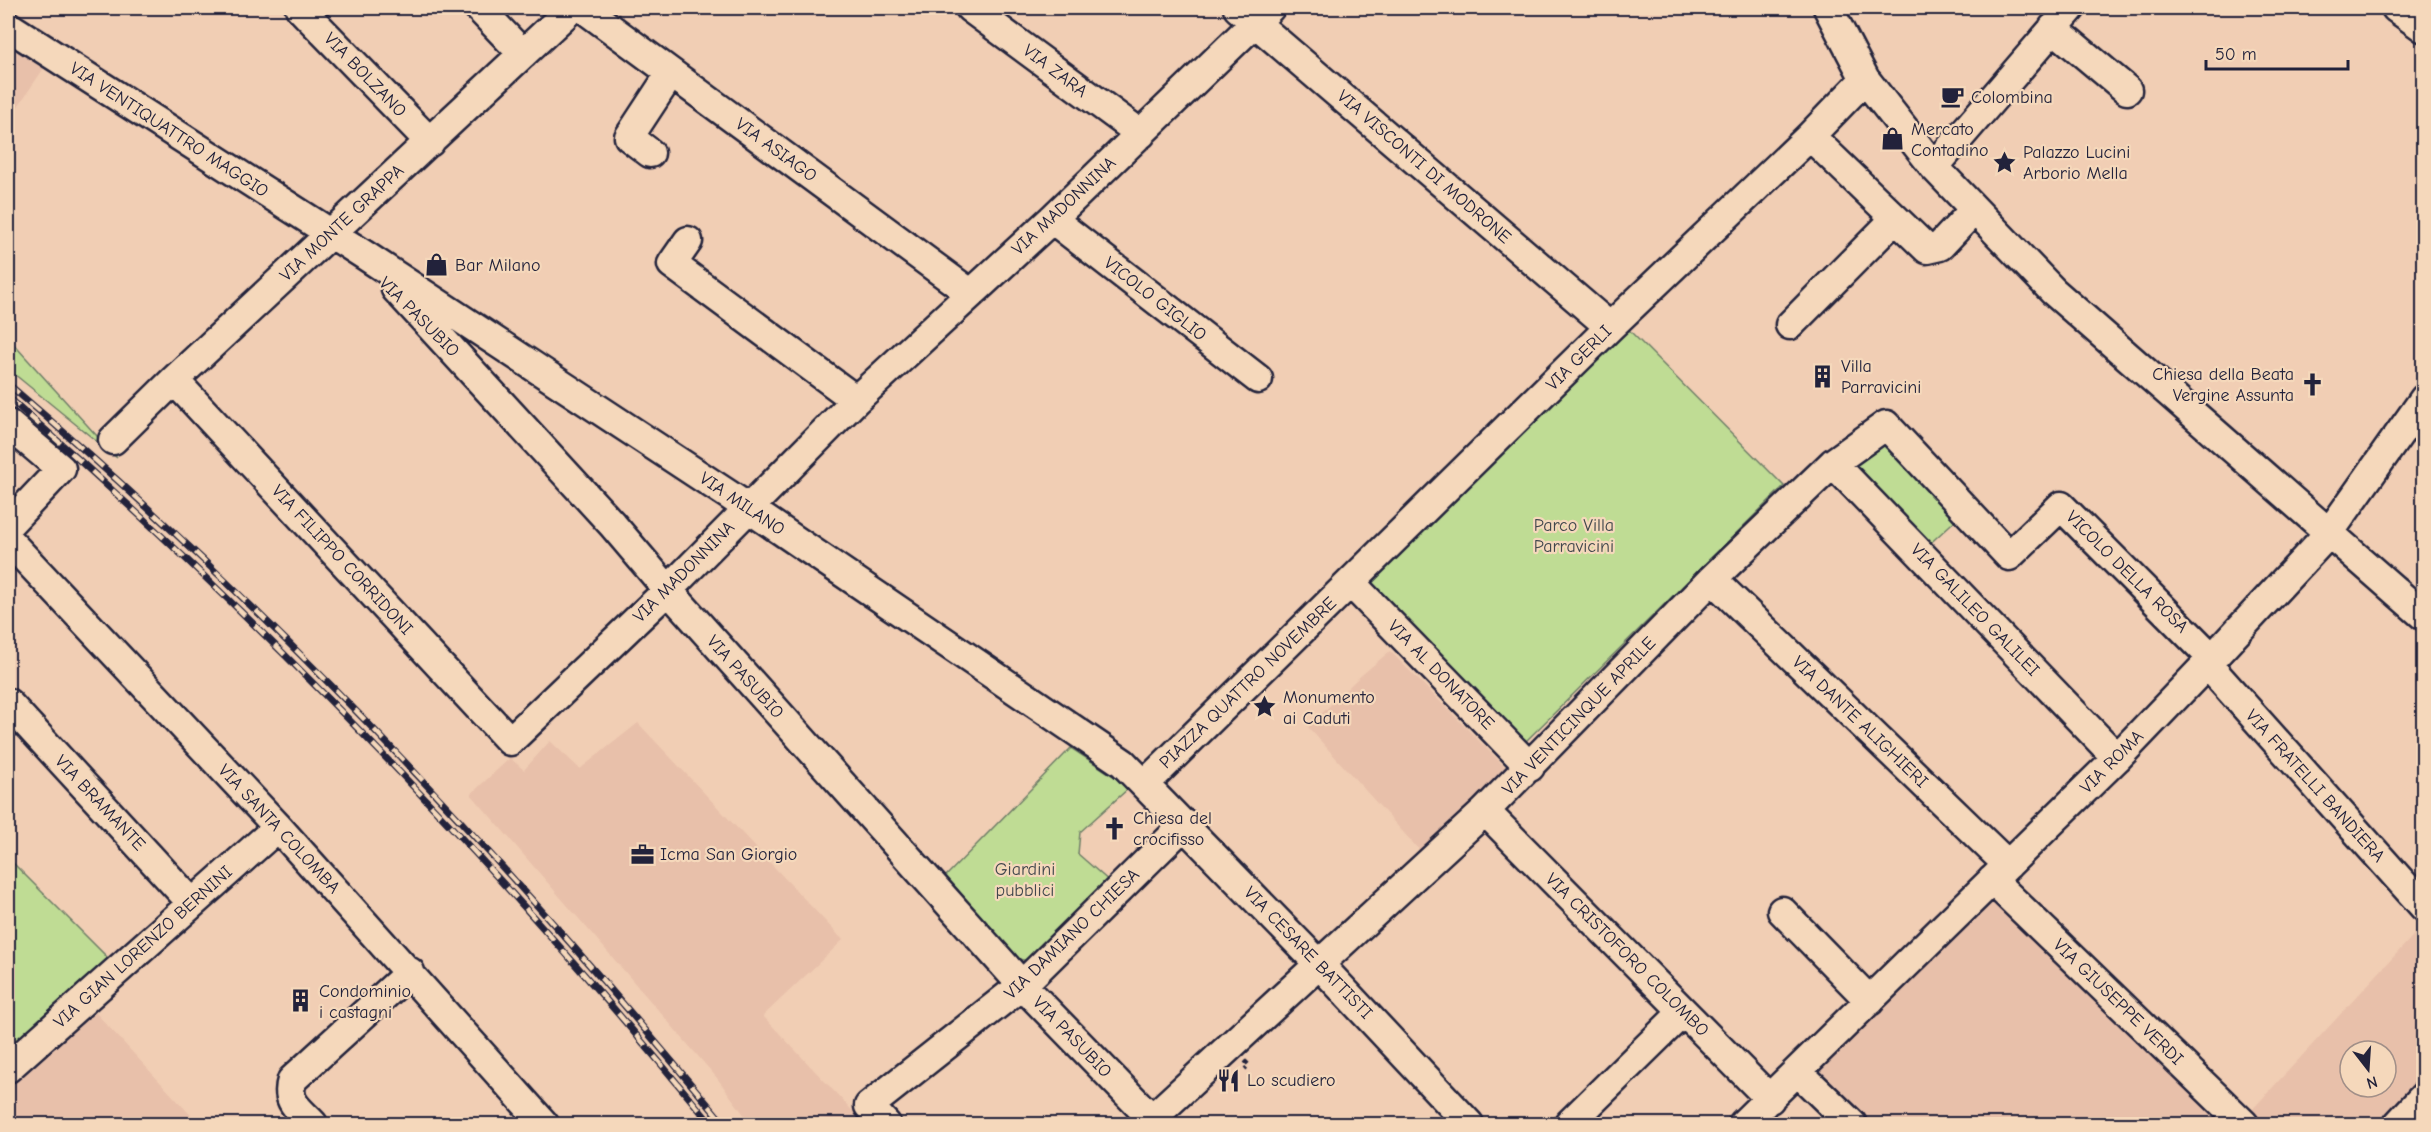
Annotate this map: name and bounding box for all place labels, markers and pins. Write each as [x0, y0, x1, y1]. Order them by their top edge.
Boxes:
cafe icon: Colombina [1940, 84, 1966, 110]
place label: Colombina [1971, 87, 2053, 108]
place label: Mercato Contadino [1911, 119, 1989, 161]
shop icon: Mercato Contadino [1880, 126, 1906, 152]
place label: Palazzo Lucini Arborio Mella [2023, 142, 2130, 184]
place icon: Palazzo Lucini Arborio Mella [1992, 149, 2018, 175]
shop icon: Bar Milano [424, 252, 450, 278]
place label: Bar Milano [455, 255, 540, 276]
place label: Villa Parravicini [1841, 356, 1921, 398]
building icon: Villa Parravicini [1810, 363, 1836, 389]
place label: Chiesa della Beata Vergine Assunta [2152, 364, 2294, 406]
church icon: Chiesa della Beata Vergine Assunta [2299, 371, 2325, 397]
place label: Monumento ai Caduti [1283, 687, 1375, 729]
place icon: Monumento ai Caduti [1252, 694, 1278, 720]
place label: Chiesa del crocifisso [1133, 808, 1212, 850]
church icon: Chiesa del crocifisso [1102, 815, 1128, 841]
office icon: Icma San Giorgio [629, 841, 655, 867]
place label: Icma San Giorgio [660, 844, 797, 865]
place label: Condominio i castagni [319, 981, 411, 1023]
building icon: Condominio i castagni [288, 988, 314, 1014]
restaurant icon: Lo scudiero [1216, 1067, 1242, 1093]
place label: Lo scudiero [1247, 1070, 1336, 1091]

